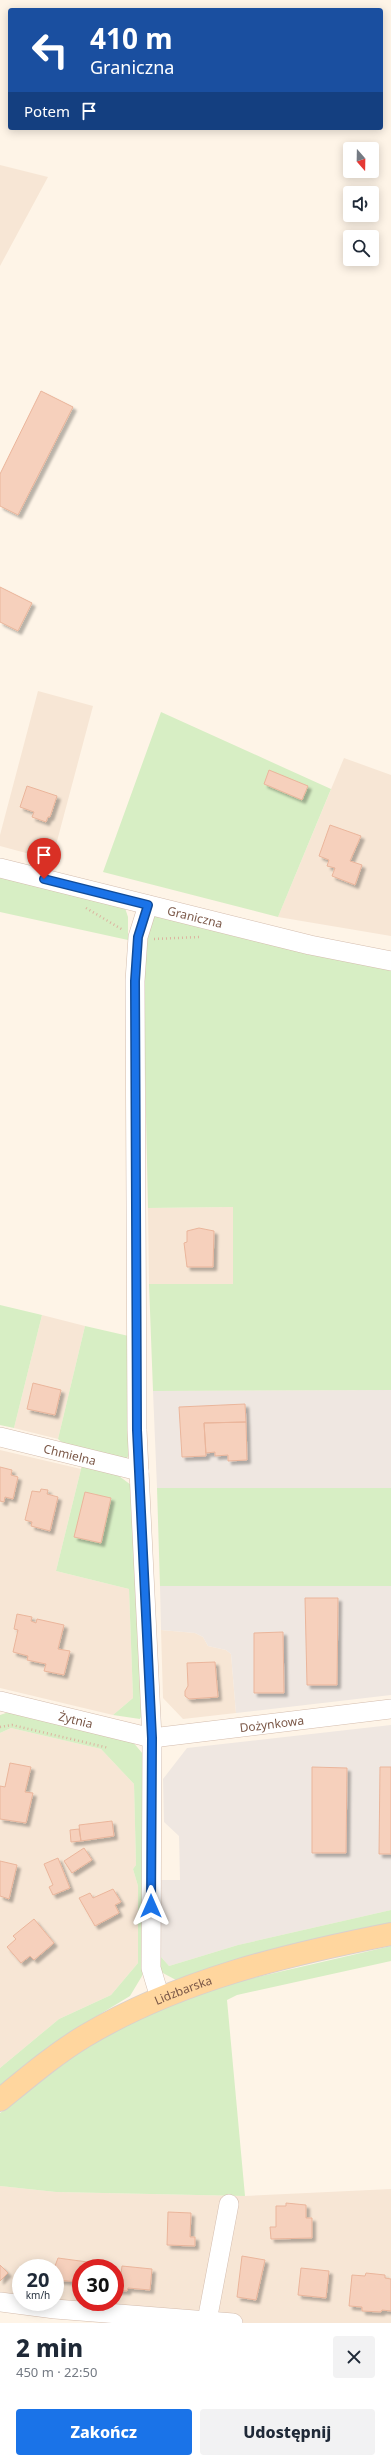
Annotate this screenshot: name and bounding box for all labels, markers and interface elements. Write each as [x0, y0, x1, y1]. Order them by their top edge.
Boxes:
text: 410 m [90, 19, 173, 57]
icon: left [24, 24, 76, 76]
text: Graniczna [90, 55, 174, 79]
icon: arrive [78, 100, 100, 122]
text: Potem [24, 101, 70, 121]
north arrow [343, 142, 379, 178]
map controls [343, 142, 379, 266]
button: sound [343, 186, 379, 222]
button: search [343, 230, 379, 266]
pin [27, 838, 61, 879]
icon: arrive [33, 844, 55, 866]
street label: Graniczna [166, 901, 224, 931]
street label: Chmielna [42, 1440, 98, 1469]
street label: Żytnia [57, 1707, 95, 1732]
street label: Dożynkowa [239, 1711, 305, 1736]
position arrow [130, 1885, 172, 1927]
street label: Lidzbarska [151, 1971, 214, 2008]
speed limit sign: 30 [72, 2259, 124, 2311]
text: 20 [27, 2266, 49, 2293]
text: km/h [26, 2288, 50, 2302]
text: 2 min [16, 2331, 83, 2364]
button: close [333, 2336, 375, 2378]
text: 450 m · 22:50 [16, 2363, 97, 2381]
button: Zakończ [16, 2409, 192, 2455]
button: Udostępnij [200, 2409, 375, 2455]

